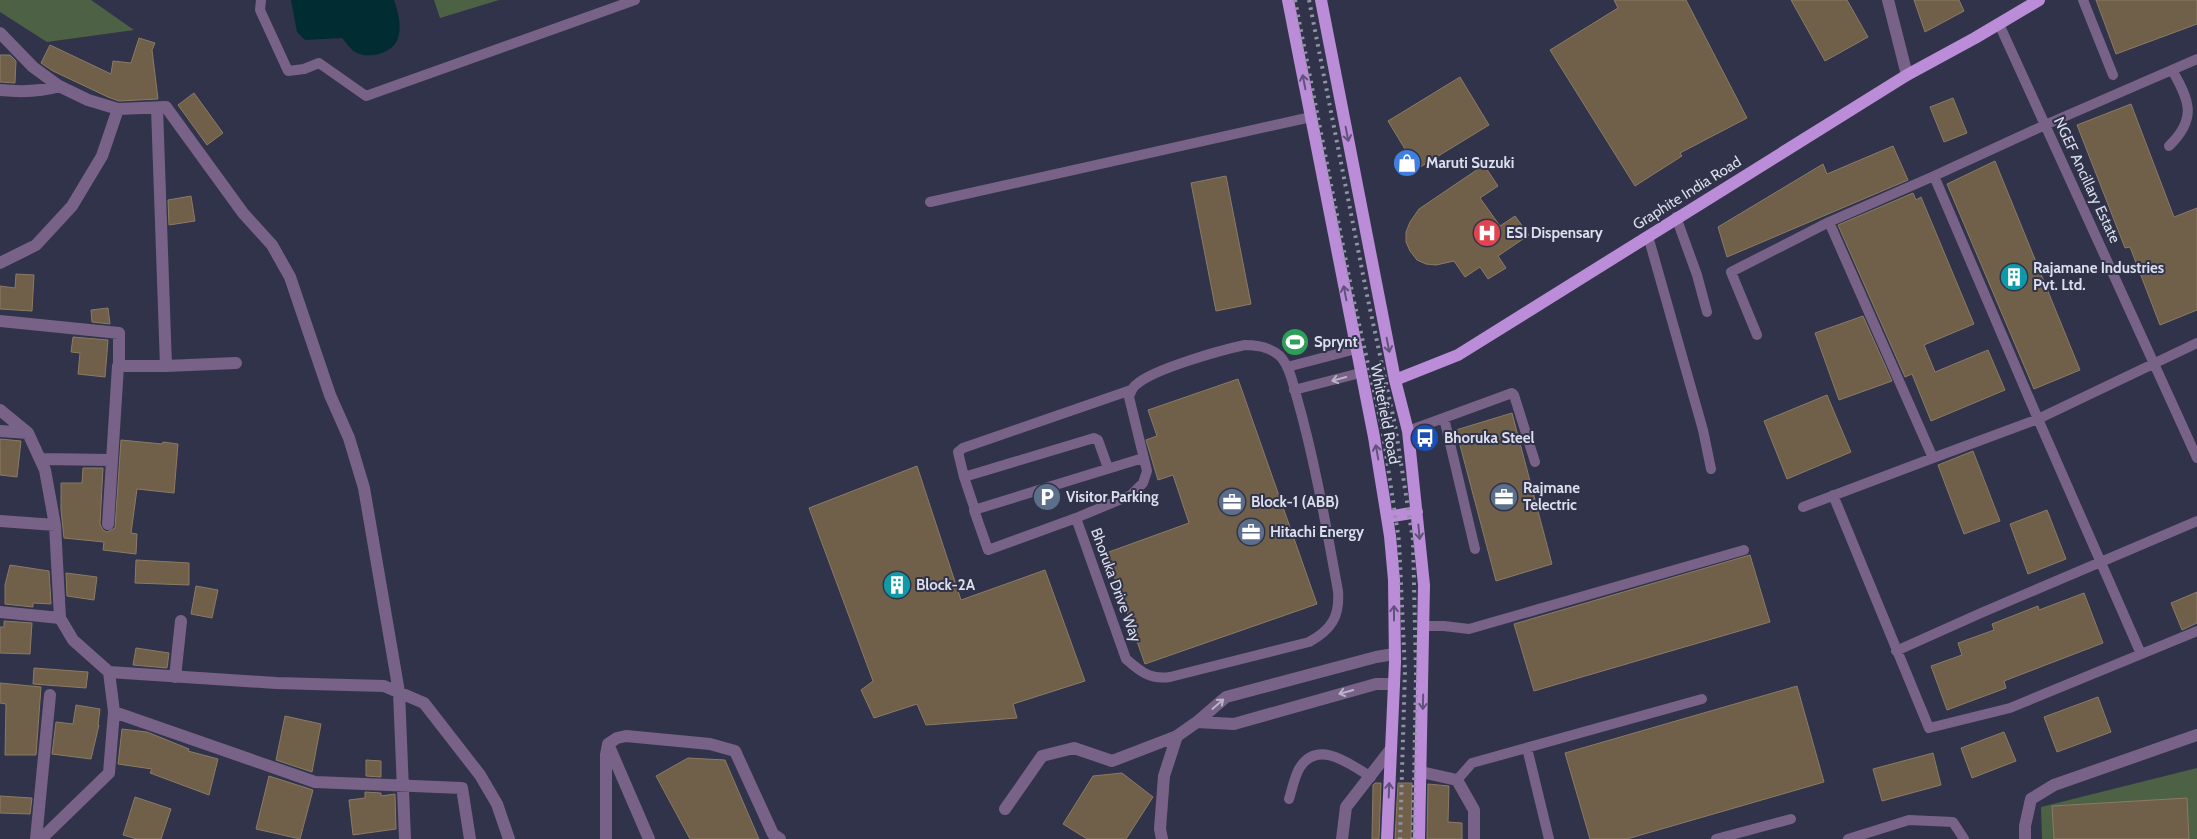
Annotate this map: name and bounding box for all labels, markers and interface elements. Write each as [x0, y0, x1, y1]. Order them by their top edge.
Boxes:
one-way arrow [1299, 74, 1308, 90]
street label: NGEF Ancillary Estate [2050, 114, 2124, 246]
one-way arrow [1343, 125, 1353, 141]
shop icon: Maruti Suzuki [1392, 148, 1422, 178]
street label: Graphite India Road [1630, 152, 1744, 234]
place label: Maruti Suzuki [1426, 154, 1514, 172]
hospital icon: ESI Dispensary [1472, 218, 1502, 248]
place label: ESI Dispensary [1506, 224, 1604, 242]
place label: Rajamane Industries Pvt. Ltd. [2033, 259, 2164, 294]
building icon: Rajamane Industries Pvt. Ltd. [1999, 262, 2029, 292]
one-way arrow [1339, 285, 1349, 301]
sports icon: Sprynt [1280, 327, 1310, 357]
place label: Sprynt [1314, 333, 1358, 351]
one-way arrow [1384, 336, 1394, 352]
street label: Whitefield Road [1366, 362, 1404, 466]
one-way arrow [1332, 375, 1348, 385]
bus stop icon: Bhoruka Steel [1410, 423, 1440, 453]
place label: Bhoruka Steel [1444, 429, 1535, 447]
one-way arrow [1371, 445, 1381, 461]
place label: Rajmane Telectric [1523, 479, 1580, 514]
parking icon: Visitor Parking [1032, 482, 1062, 512]
office icon: Rajmane Telectric [1489, 482, 1519, 512]
office icon: Block-1 (ABB) [1217, 487, 1247, 517]
place label: Visitor Parking [1066, 488, 1159, 506]
place label: Block-1 (ABB) [1251, 493, 1339, 511]
office icon: Hitachi Energy [1236, 517, 1266, 547]
place label: Hitachi Energy [1270, 523, 1365, 541]
one-way arrow [1414, 524, 1423, 540]
street label: Bhoruka Drive Way [1087, 525, 1145, 645]
building icon: Block-2A [882, 570, 912, 600]
place label: Block-2A [916, 576, 976, 594]
one-way arrow [1389, 606, 1399, 622]
one-way arrow [1338, 688, 1354, 698]
one-way arrow [1418, 694, 1427, 710]
one-way arrow [1211, 699, 1224, 710]
one-way arrow [1385, 783, 1394, 799]

